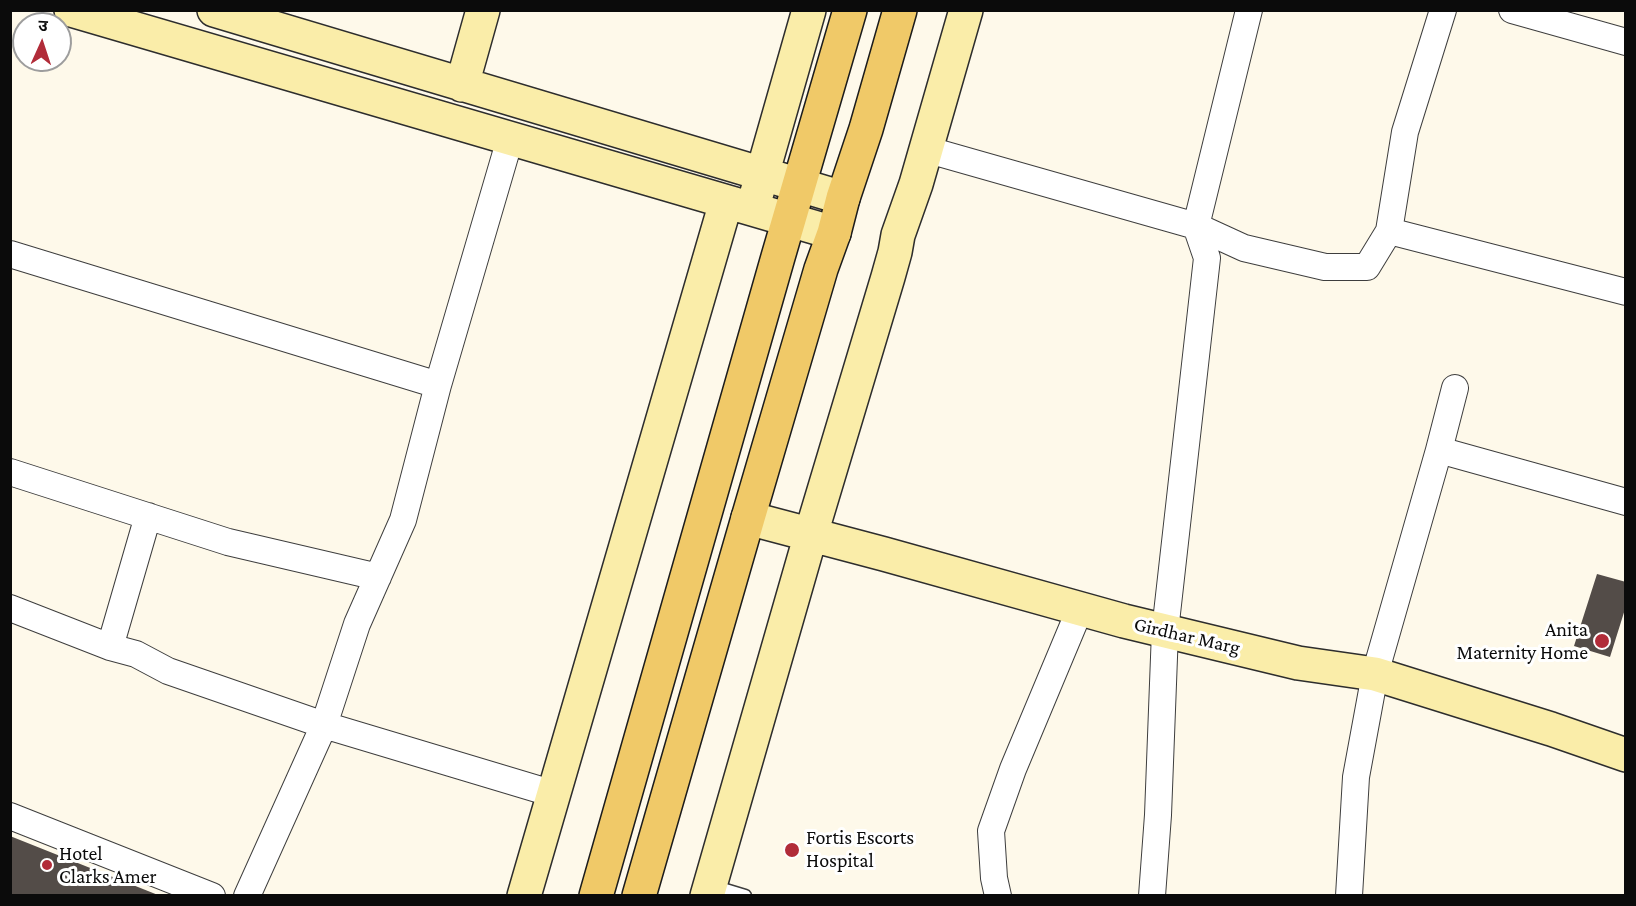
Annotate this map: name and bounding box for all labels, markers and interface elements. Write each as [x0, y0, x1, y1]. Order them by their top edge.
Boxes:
north arrow [12, 12, 72, 72]
text: उ [38, 17, 48, 34]
street label: Girdhar Marg [1132, 612, 1242, 660]
place label: Anita Maternity Home [1456, 618, 1588, 665]
marker: Anita Maternity Home [1593, 632, 1611, 650]
place label: Fortis Escorts Hospital [806, 826, 914, 873]
marker: Fortis Escorts Hospital [783, 841, 801, 859]
place label: Hotel Clarks Amer [59, 842, 157, 889]
marker: Hotel Clarks Amer [40, 858, 54, 872]

